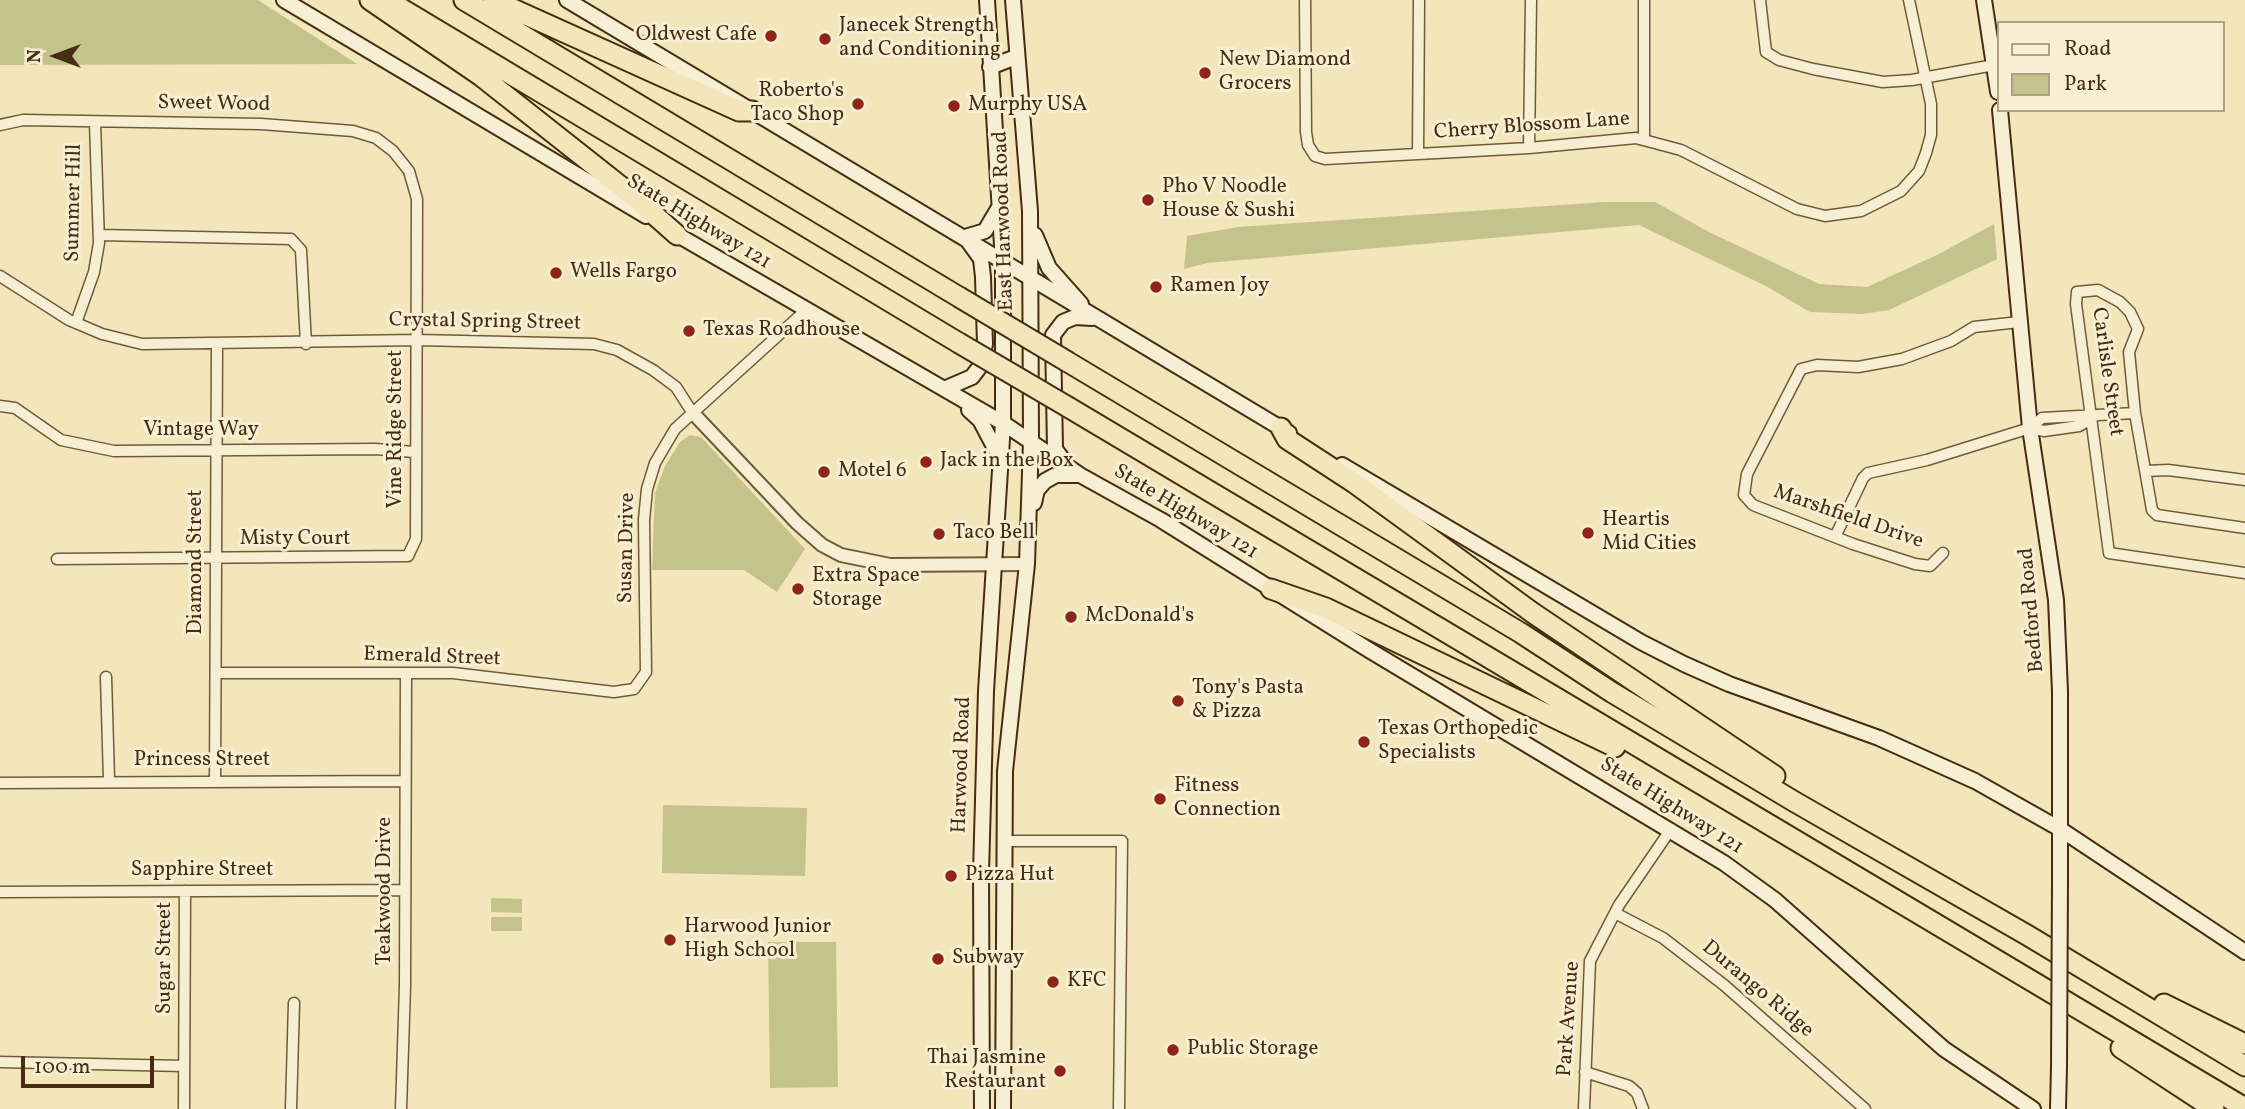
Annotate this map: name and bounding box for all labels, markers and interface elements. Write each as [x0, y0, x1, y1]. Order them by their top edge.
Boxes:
place label: Janecek Strength and Conditioning [839, 14, 1001, 64]
north arrow [21, 21, 91, 91]
legend [1996, 21, 2224, 112]
place label: Oldwest Cafe [636, 23, 757, 49]
marker: Oldwest Cafe [763, 28, 779, 44]
marker: Janecek Strength and Conditioning [817, 31, 833, 47]
text: Road [2064, 35, 2111, 64]
place label: New Diamond Grocers [1219, 48, 1351, 98]
text: N [22, 49, 48, 63]
marker: New Diamond Grocers [1197, 65, 1213, 81]
text: Park [2064, 70, 2107, 99]
place label: Roberto's Taco Shop [750, 79, 844, 129]
street label: Sweet Wood [157, 91, 271, 119]
place label: Murphy USA [968, 93, 1087, 119]
marker: Roberto's Taco Shop [850, 96, 866, 112]
marker: Murphy USA [946, 98, 962, 114]
street label: Cherry Blossom Lane [1433, 108, 1631, 146]
street label: East Harwood Road [989, 130, 1021, 312]
street label: Summer Hill [61, 144, 89, 262]
street label: State Highway 121 [621, 170, 775, 276]
place label: Pho V Noodle House & Sushi [1162, 175, 1295, 225]
marker: Pho V Noodle House & Sushi [1140, 192, 1156, 208]
place label: Wells Fargo [570, 260, 677, 286]
marker: Wells Fargo [548, 265, 564, 281]
place label: Ramen Joy [1170, 274, 1269, 300]
marker: Ramen Joy [1148, 279, 1164, 295]
street label: Carlisle Street [2084, 306, 2128, 438]
street label: Crystal Spring Street [389, 309, 581, 337]
place label: Texas Roadhouse [703, 318, 860, 344]
marker: Texas Roadhouse [681, 323, 697, 339]
street label: Vine Ridge Street [384, 350, 410, 508]
street label: Vintage Way [143, 418, 259, 444]
place label: Jack in the Box [940, 449, 1074, 475]
marker: Jack in the Box [918, 454, 934, 470]
place label: Motel 6 [838, 459, 907, 485]
street label: State Highway 121 [1108, 460, 1262, 566]
marker: Motel 6 [816, 464, 832, 480]
street label: Marshfield Drive [1770, 481, 1926, 555]
street label: Diamond Street [184, 489, 210, 635]
street label: Susan Drive [614, 492, 642, 604]
place label: Heartis Mid Cities [1602, 508, 1697, 558]
place label: Taco Bell [953, 521, 1035, 547]
marker: Heartis Mid Cities [1580, 525, 1596, 541]
marker: Taco Bell [931, 526, 947, 542]
street label: Misty Court [240, 527, 350, 553]
street label: Bedford Road [2015, 546, 2051, 674]
place label: Extra Space Storage [812, 564, 920, 614]
marker: Extra Space Storage [790, 581, 806, 597]
place label: McDonald's [1085, 604, 1194, 630]
marker: McDonald's [1063, 609, 1079, 625]
street label: Emerald Street [363, 643, 501, 673]
place label: Tony's Pasta & Pizza [1192, 676, 1304, 726]
marker: Tony's Pasta & Pizza [1170, 693, 1186, 709]
street label: Harwood Road [948, 696, 978, 834]
place label: Texas Orthopedic Specialists [1378, 717, 1538, 767]
marker: Texas Orthopedic Specialists [1356, 734, 1372, 750]
street label: Princess Street [134, 748, 270, 774]
street label: State Highway 121 [1595, 753, 1747, 861]
place label: Fitness Connection [1174, 774, 1281, 824]
marker: Fitness Connection [1152, 791, 1168, 807]
street label: Teakwood Drive [373, 817, 399, 965]
street label: Sapphire Street [131, 858, 273, 884]
place label: Pizza Hut [965, 863, 1054, 889]
marker: Pizza Hut [943, 868, 959, 884]
street label: Sugar Street [153, 902, 179, 1014]
place label: Harwood Junior High School [684, 915, 831, 965]
marker: Harwood Junior High School [662, 932, 678, 948]
street label: Durango Ridge [1696, 936, 1818, 1044]
place label: Subway [952, 946, 1024, 972]
marker: Subway [930, 951, 946, 967]
street label: Park Avenue [1553, 960, 1587, 1078]
place label: KFC [1067, 969, 1107, 995]
marker: KFC [1045, 974, 1061, 990]
place label: Public Storage [1187, 1037, 1318, 1063]
scale bar [24, 1042, 158, 1086]
marker: Public Storage [1165, 1042, 1181, 1058]
place label: Thai Jasmine Restaurant [927, 1046, 1046, 1096]
text: 100 m [34, 1053, 91, 1082]
marker: Thai Jasmine Restaurant [1052, 1063, 1068, 1079]

